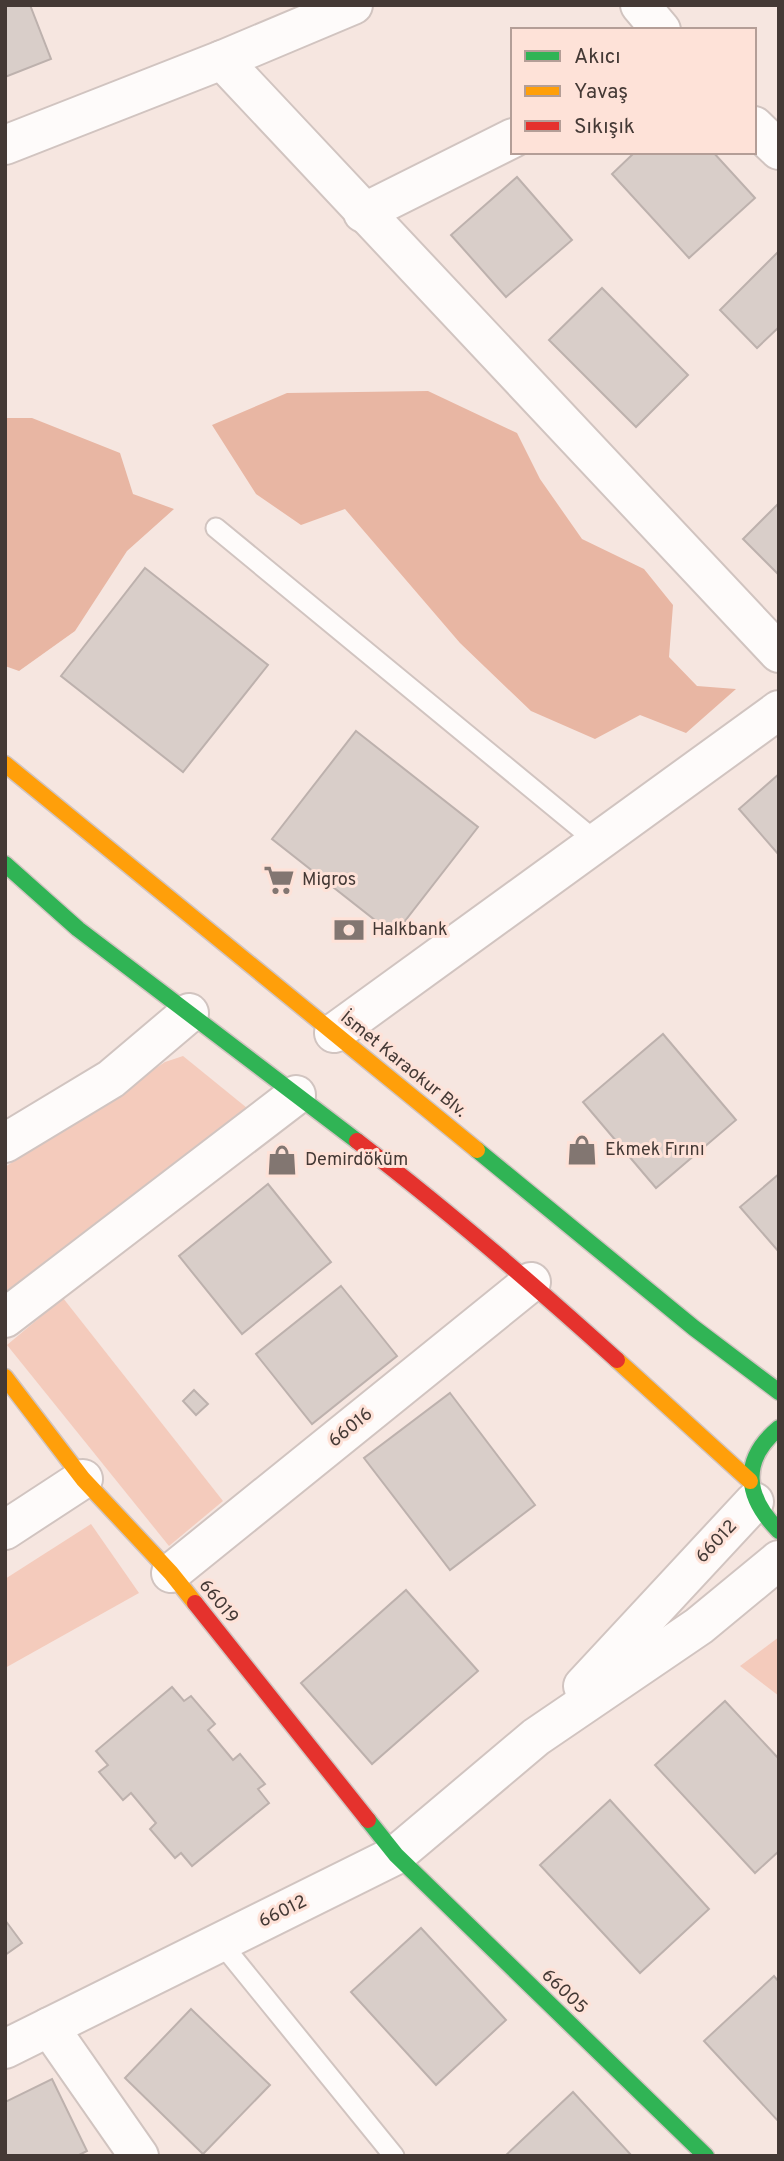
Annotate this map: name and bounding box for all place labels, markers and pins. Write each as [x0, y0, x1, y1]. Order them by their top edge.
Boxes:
supermarket icon: Migros [262, 863, 296, 897]
place label: Migros [302, 869, 356, 892]
bank icon: Halkbank [332, 913, 366, 947]
place label: Halkbank [372, 919, 448, 942]
shop icon: Ekmek Fırını [565, 1133, 599, 1167]
place label: Ekmek Fırını [605, 1139, 704, 1162]
shop icon: Demirdöküm [265, 1143, 299, 1177]
place label: Demirdöküm [305, 1149, 408, 1172]

